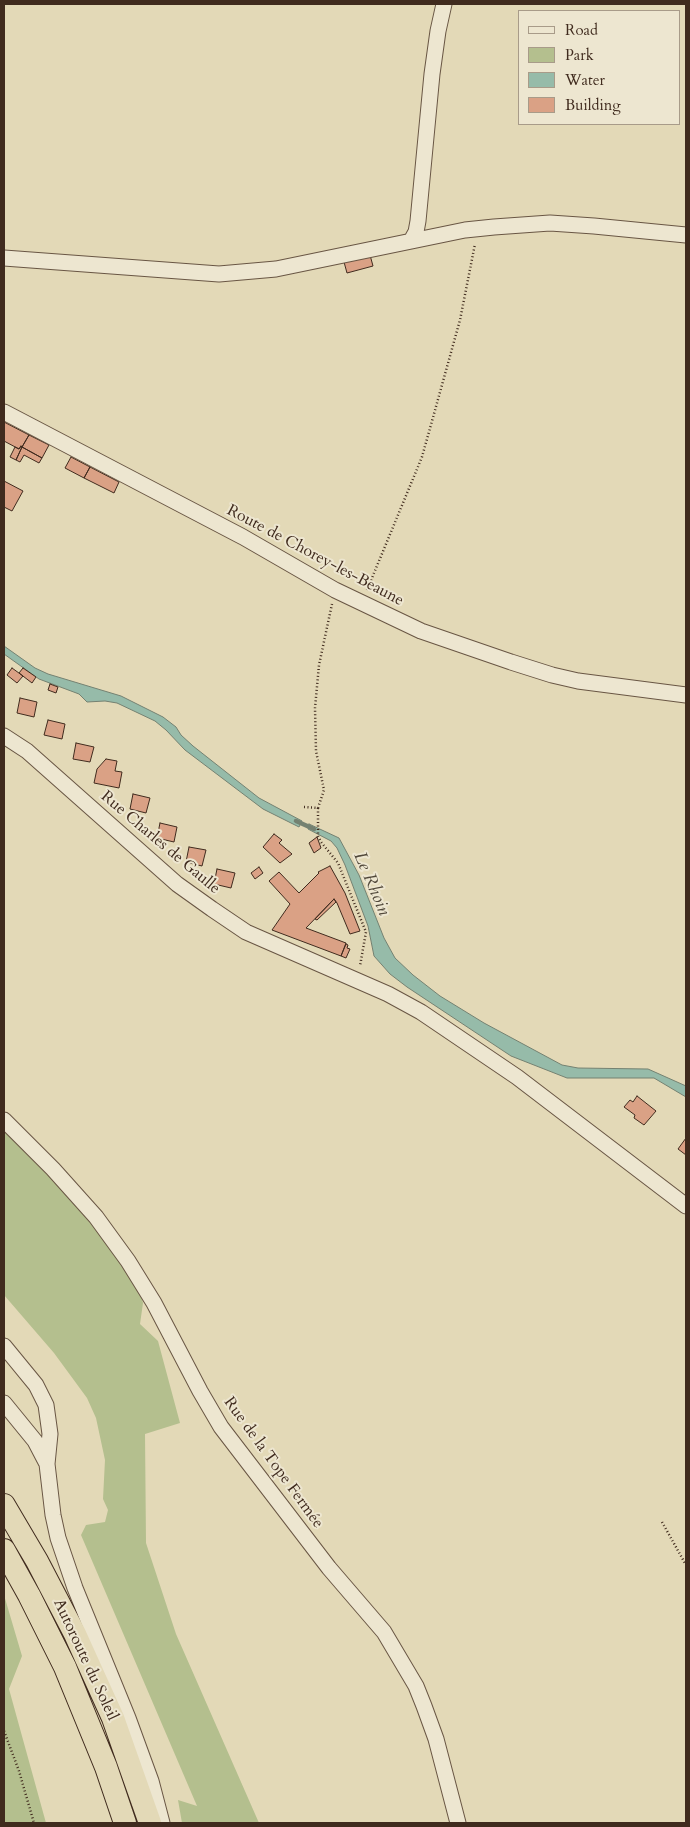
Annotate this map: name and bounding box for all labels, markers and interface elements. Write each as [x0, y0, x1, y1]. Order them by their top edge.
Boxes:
legend [518, 10, 680, 125]
text: Road [565, 20, 598, 40]
text: Park [565, 45, 594, 65]
text: Water [565, 70, 605, 90]
text: Building [565, 95, 621, 115]
street label: Route de Chorey-les-Beaune [223, 501, 407, 611]
street label: Rue Charles de Gaulle [96, 787, 224, 899]
water label: Le Rhoin [348, 849, 394, 919]
street label: Rue de la Tope Fermée [219, 1394, 327, 1532]
street label: Autoroute du Soleil [48, 1596, 122, 1724]

